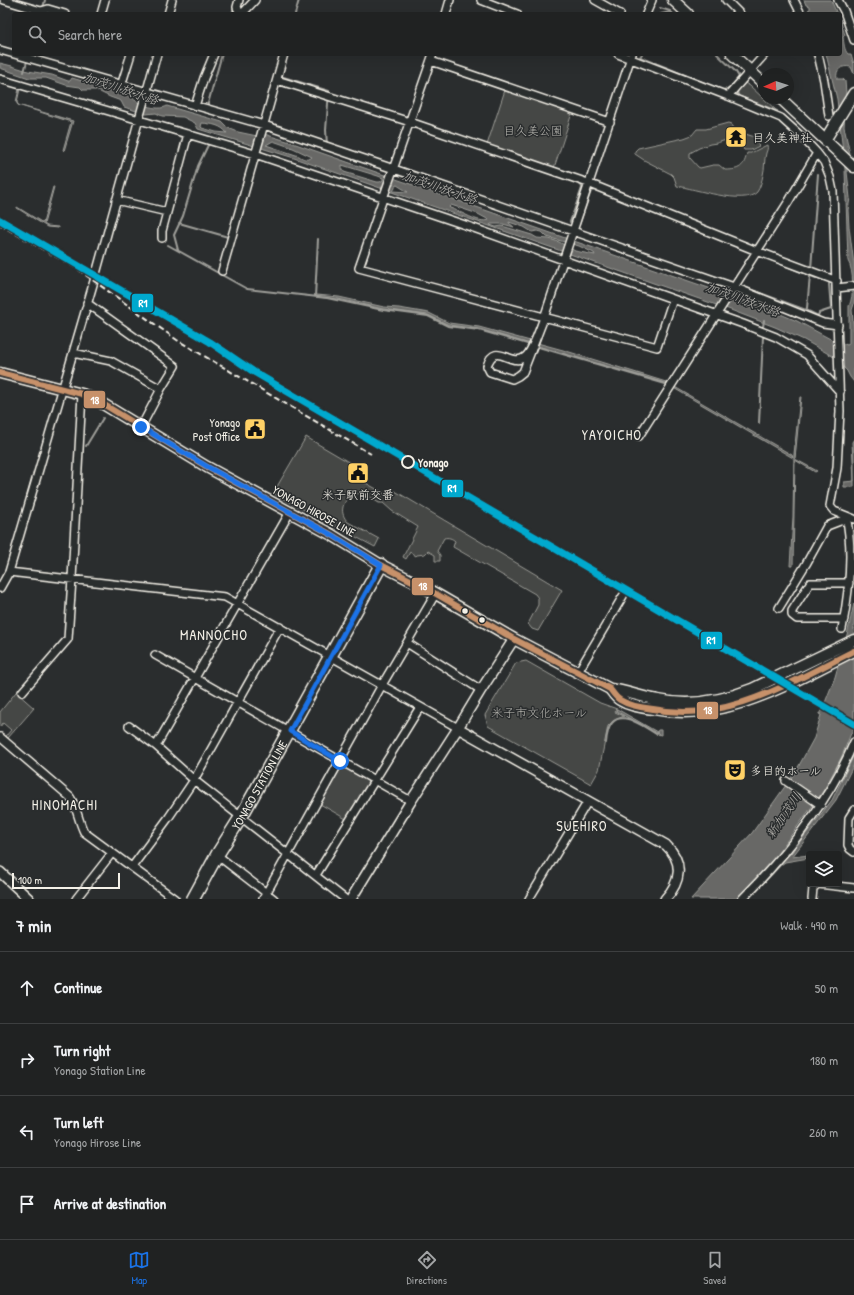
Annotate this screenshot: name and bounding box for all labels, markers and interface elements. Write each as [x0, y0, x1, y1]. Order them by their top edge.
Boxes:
search box [12, 12, 842, 56]
icon: search [26, 23, 48, 45]
text: Search here [58, 24, 122, 45]
water label: 加茂川放水路 [81, 67, 162, 109]
north arrow [758, 68, 794, 104]
park label: 目久美公園 [503, 122, 563, 139]
temple icon: 目久美神社 [723, 124, 749, 150]
place label: 目久美神社 [752, 129, 812, 146]
water label: 加茂川放水路 [400, 166, 481, 209]
water label: 加茂川放水路 [703, 277, 784, 321]
line badge: R1 [131, 293, 154, 313]
text: R1 [139, 296, 148, 310]
line badge: 18 [83, 390, 106, 409]
text: 18 [91, 393, 100, 407]
place label: Yonago Post Office [193, 414, 240, 445]
public building icon: Yonago Post Office [242, 416, 268, 442]
route end [132, 418, 150, 436]
district label: YAYOICHO [582, 425, 642, 444]
place label: Yonago [417, 454, 449, 472]
marker: Yonago [401, 455, 415, 469]
public building icon: 米子駅前交番 [345, 460, 371, 486]
line badge: R1 [441, 479, 464, 498]
street label: YONAGO HIROSE LINE [269, 481, 359, 541]
text: R1 [448, 481, 457, 495]
place label: 米子駅前交番 [322, 486, 394, 503]
line badge: 18 [411, 577, 434, 596]
text: 18 [419, 579, 428, 593]
unlabelled marker [460, 606, 470, 616]
unlabelled marker [477, 615, 487, 625]
district label: MANNOCHO [180, 625, 248, 644]
line badge: R1 [700, 631, 723, 650]
text: R1 [707, 633, 716, 647]
line badge: 18 [696, 701, 719, 720]
text: 18 [704, 703, 713, 717]
park label: 米子市文化ホール [491, 704, 587, 721]
street label: YONAGO STATION LINE [227, 736, 291, 832]
route start [331, 752, 349, 770]
theatre icon: 多目的ホール [722, 757, 748, 783]
place label: 多目的ホール [750, 762, 821, 779]
water label: 新加茂川 [761, 788, 805, 842]
district label: HINOMACHI [32, 795, 98, 814]
district label: SUEHIRO [556, 816, 608, 835]
map controls [806, 851, 842, 887]
button: layers [806, 851, 842, 887]
scale bar [12, 871, 120, 890]
text: 100 m [18, 873, 42, 887]
text: 7 min [16, 914, 51, 937]
text: Walk · 490 m [780, 916, 838, 934]
icon: ahead [16, 977, 38, 999]
text: Continue [54, 977, 102, 998]
text: 50 m [815, 979, 838, 997]
text: Turn right [54, 1040, 110, 1061]
icon: right [16, 1049, 38, 1071]
text: 180 m [810, 1051, 838, 1069]
text: Yonago Station Line [54, 1061, 146, 1079]
text: Turn left [54, 1112, 104, 1133]
icon: left [16, 1121, 38, 1143]
text: 260 m [809, 1123, 838, 1141]
text: Yonago Hirose Line [54, 1133, 141, 1151]
icon: arrive [16, 1193, 38, 1215]
text: Arrive at destination [54, 1193, 166, 1214]
tab: Map [128, 1249, 150, 1287]
tab: Directions [407, 1249, 447, 1287]
tab: Saved [703, 1249, 726, 1287]

